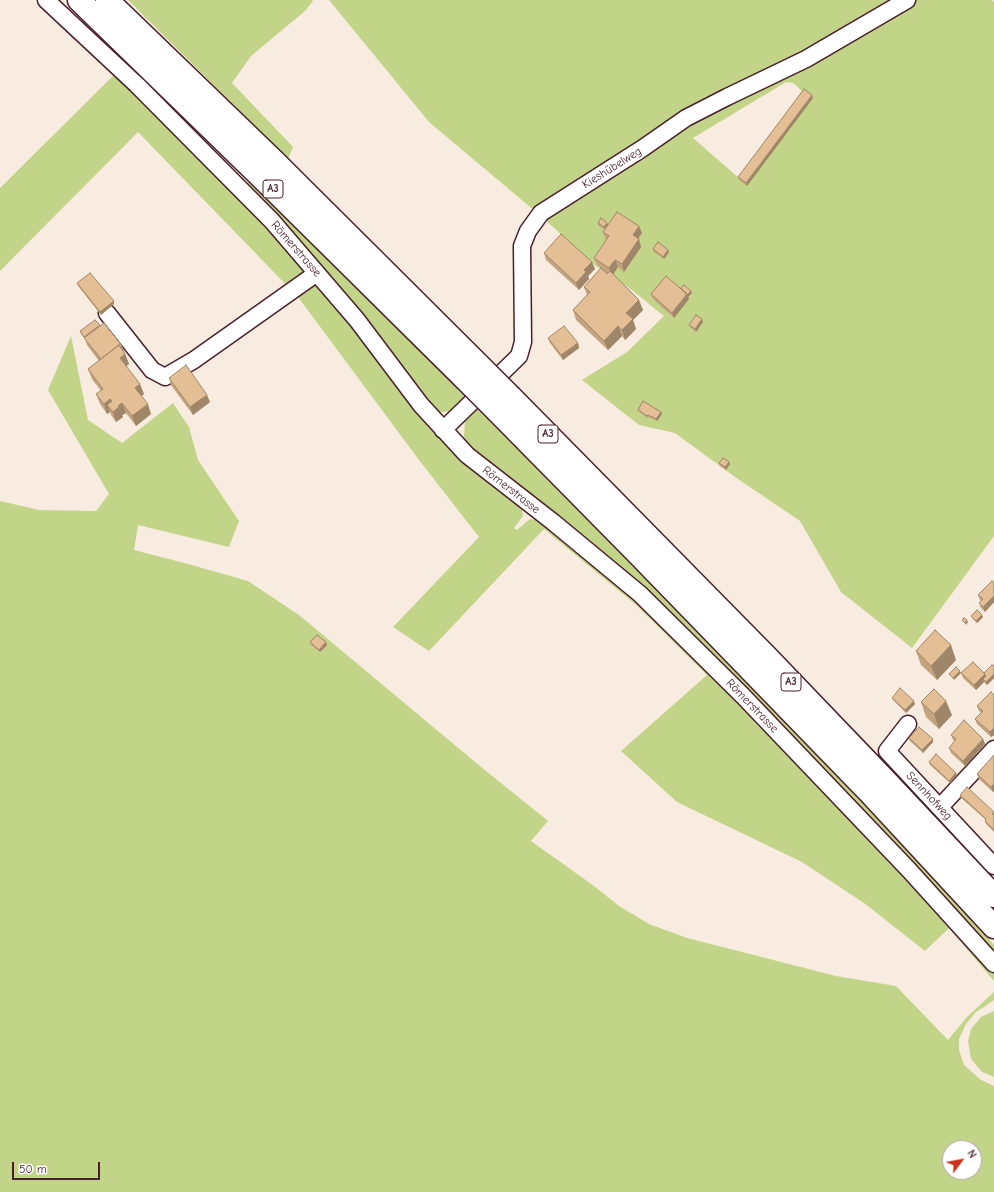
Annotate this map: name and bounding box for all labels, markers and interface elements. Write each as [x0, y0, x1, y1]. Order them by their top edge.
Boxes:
street label: Kieshübelweg [580, 144, 644, 192]
road number: A3 [263, 180, 283, 198]
street label: Römerstrasse [268, 218, 324, 280]
road number: A3 [538, 425, 558, 443]
street label: Römerstrasse [479, 463, 543, 517]
road number: A3 [781, 673, 801, 691]
street label: Römerstrasse [723, 676, 781, 736]
street label: Sennhofweg [903, 769, 955, 823]
north arrow [942, 1140, 982, 1180]
text: N [964, 1147, 979, 1160]
scale bar [14, 1154, 102, 1180]
text: 50 m [19, 1162, 47, 1176]

